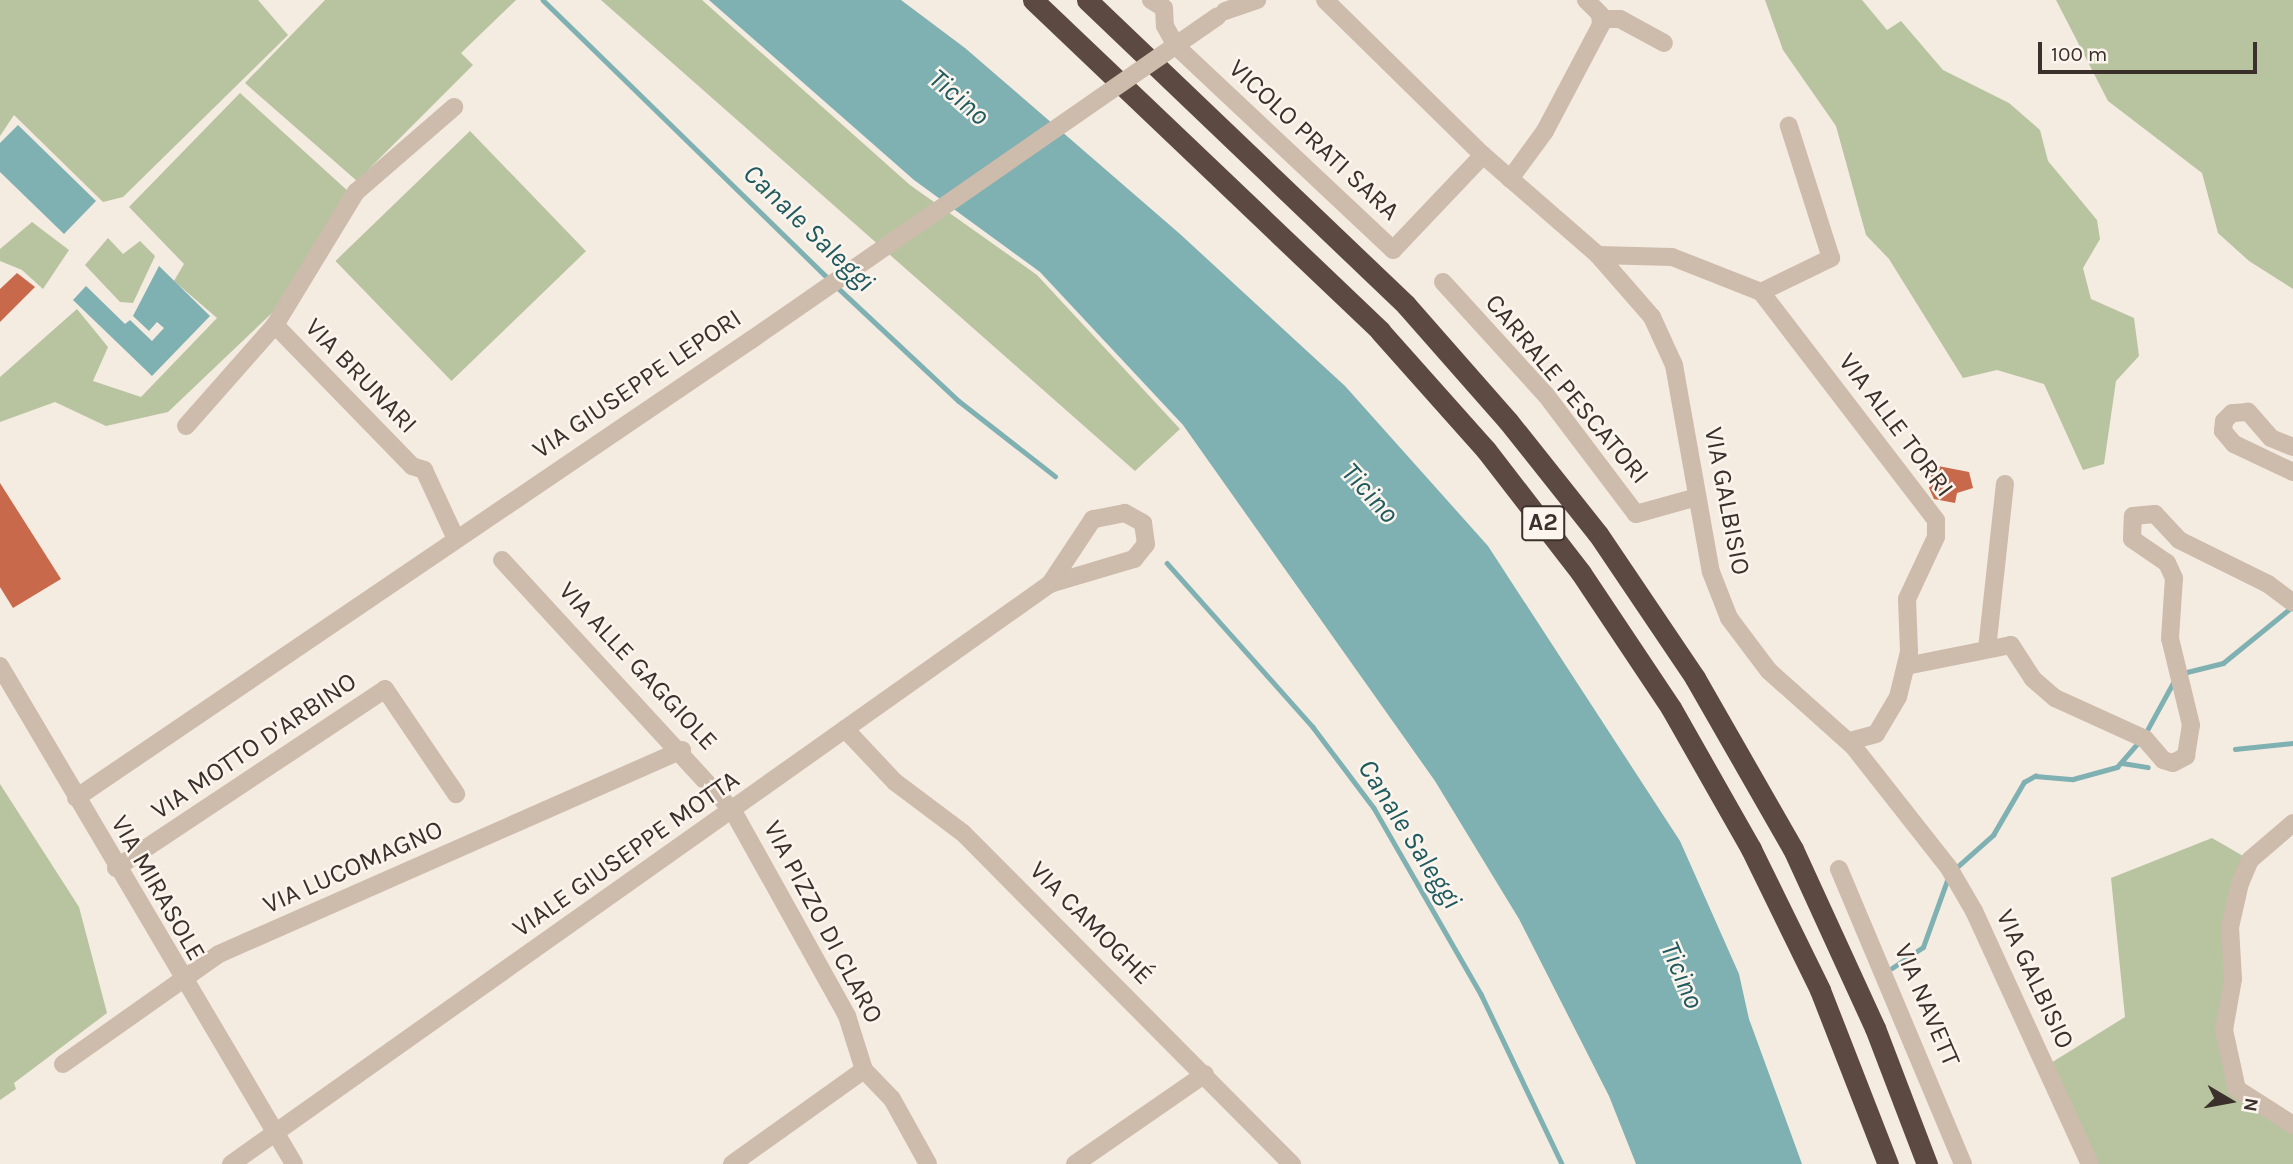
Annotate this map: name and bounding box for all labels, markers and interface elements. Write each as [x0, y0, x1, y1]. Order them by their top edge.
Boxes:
scale bar [2041, 28, 2260, 72]
text: 100 m [2051, 42, 2108, 66]
street label: VICOLO PRATI SARA [1222, 53, 1406, 227]
water label: Ticino [922, 61, 996, 133]
water label: Canale Saleggi [736, 157, 882, 299]
street label: CARRALE PESCATORI [1479, 288, 1655, 490]
street label: VIA GIUSEPPE LEPORI [527, 303, 747, 465]
street label: VIA BRUNARI [298, 312, 424, 440]
street label: VIA ALLE TORRI [1832, 347, 1960, 503]
street label: VIA GALBISIO [1697, 424, 1757, 578]
water label: Ticino [1334, 456, 1406, 530]
road number: A2 [1520, 502, 1566, 544]
street label: VIA ALLE GAGGIOLE [552, 575, 724, 757]
street label: VIA MOTTO D'ARBINO [146, 666, 362, 826]
water label: Canale Saleggi [1351, 753, 1469, 915]
street label: VIALE GIUSEPPE MOTTA [507, 764, 745, 944]
street label: VIA MIRASOLE [104, 810, 212, 966]
street label: VIA LUCOMAGNO [258, 813, 448, 921]
street label: VIA PIZZO DI CLARO [756, 815, 890, 1029]
street label: VIA CAMOGHÉ [1023, 855, 1159, 991]
street label: VIA GALBISIO [1989, 904, 2081, 1054]
water label: Ticino [1653, 936, 1711, 1014]
street label: VIA NAVETT [1887, 939, 1967, 1071]
north arrow [2195, 1066, 2265, 1136]
text: N [2239, 1096, 2263, 1113]

